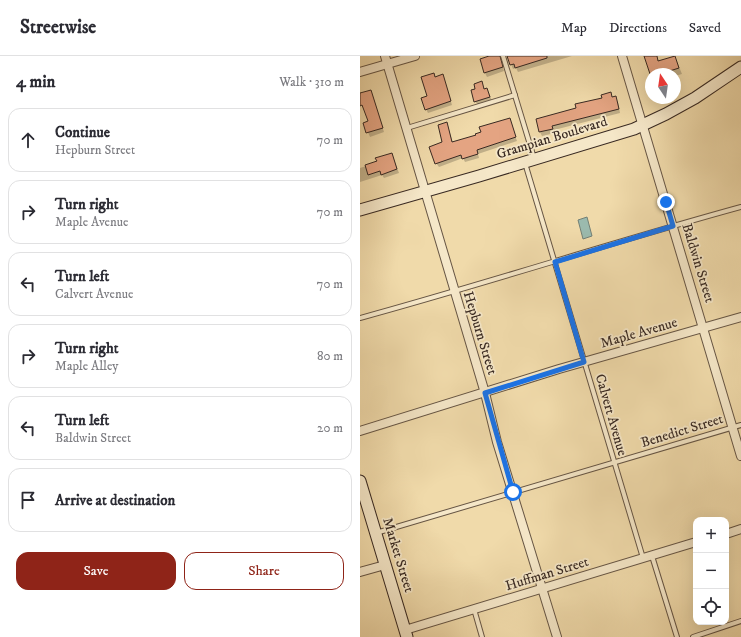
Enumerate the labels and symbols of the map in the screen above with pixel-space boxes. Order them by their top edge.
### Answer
north arrow [645,68,681,104]
street label: Grampian Boulevard [494,113,610,163]
route end [657,193,675,211]
street label: Baldwin Street [677,221,719,305]
street label: Hepburn Street [459,289,501,377]
street label: Maple Avenue [599,313,680,353]
street label: Calvert Avenue [591,372,631,458]
street label: Benedict Street [639,410,726,452]
route start [504,483,522,501]
street label: Market Street [378,515,418,595]
street label: Huffman Street [503,553,591,595]

